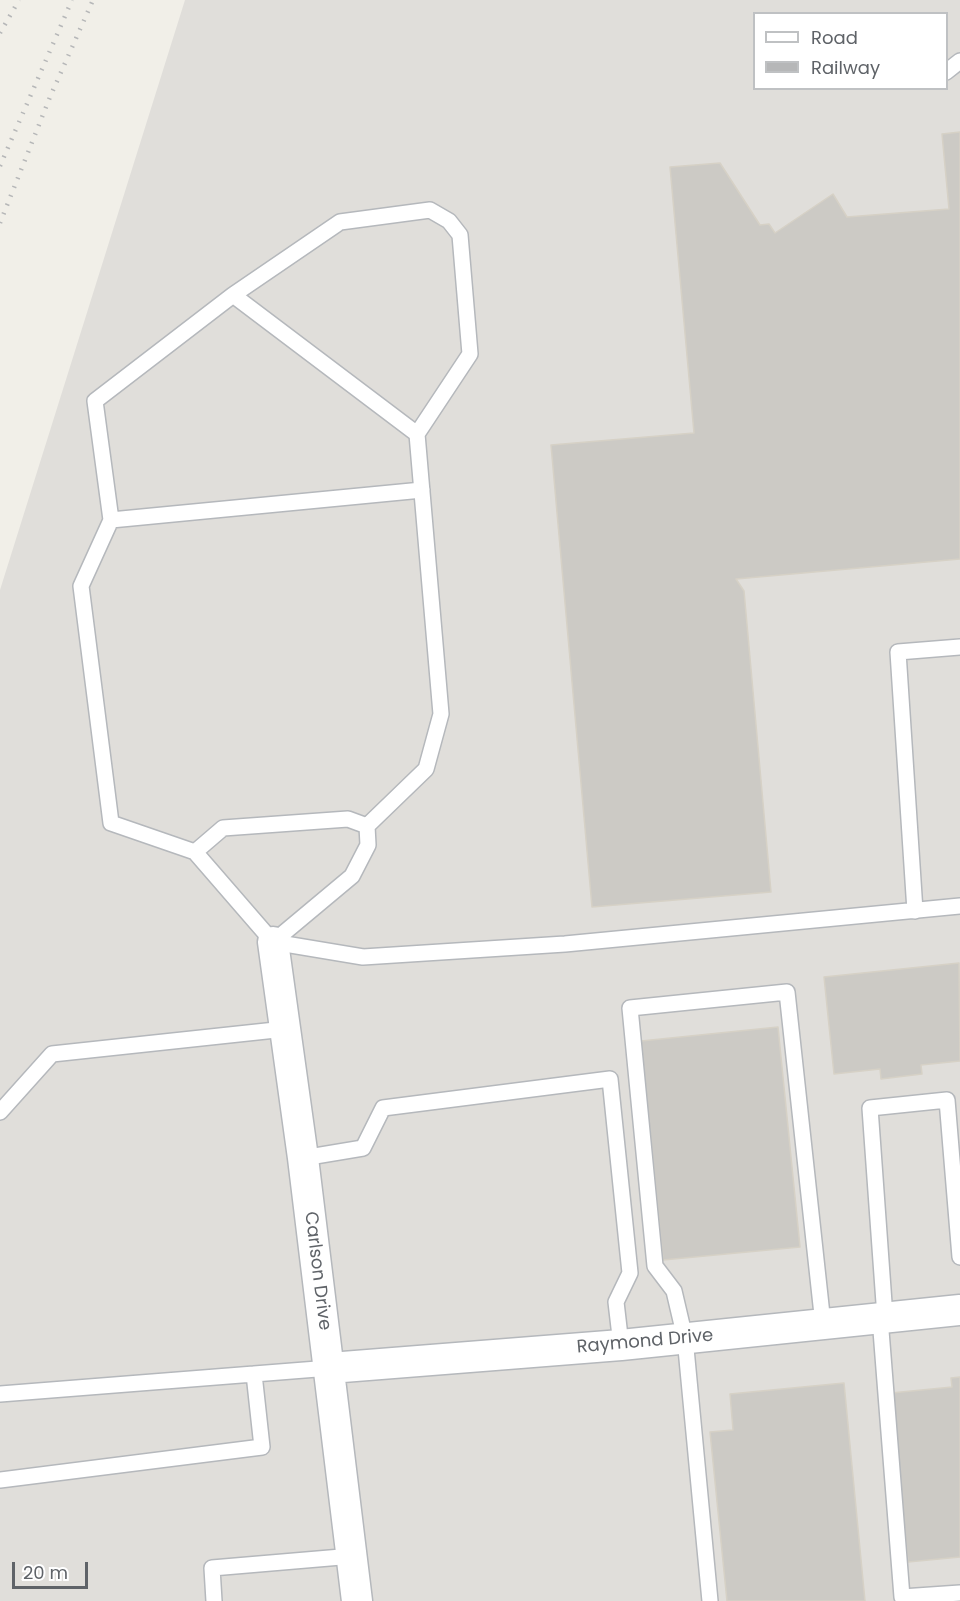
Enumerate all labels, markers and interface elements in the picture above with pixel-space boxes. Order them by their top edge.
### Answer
legend [753,12,948,90]
text: Road [811,25,858,50]
text: Railway [811,55,880,80]
street label: Carlson Drive [299,1210,335,1332]
street label: Raymond Drive [576,1325,714,1359]
scale bar [15,1550,92,1588]
text: 20 m [23,1560,68,1585]

